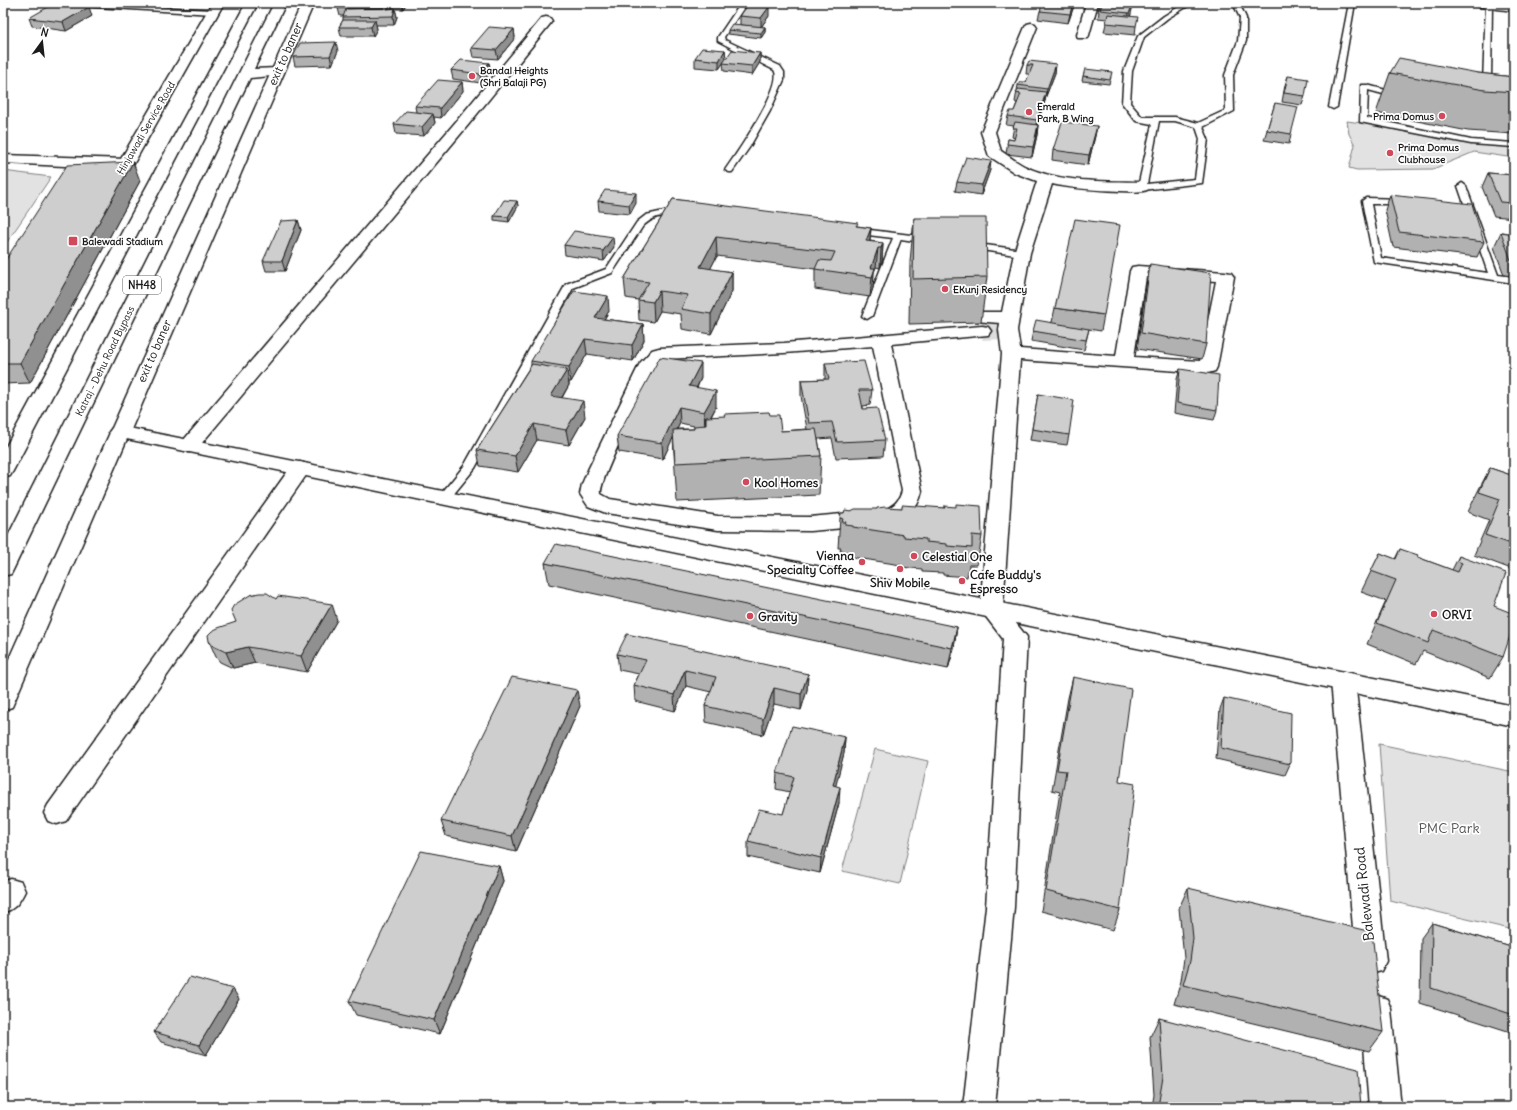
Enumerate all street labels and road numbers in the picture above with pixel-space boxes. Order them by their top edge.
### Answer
street label: exit to baner [264,20,306,88]
street label: Hinjawadi Service Road [114,79,178,177]
road number: NH48 [123,276,161,294]
street label: Katraj - Dehu Road Bypass [73,303,138,418]
street label: exit to baner [133,317,175,385]
street label: Balewadi Road [1350,846,1378,942]

